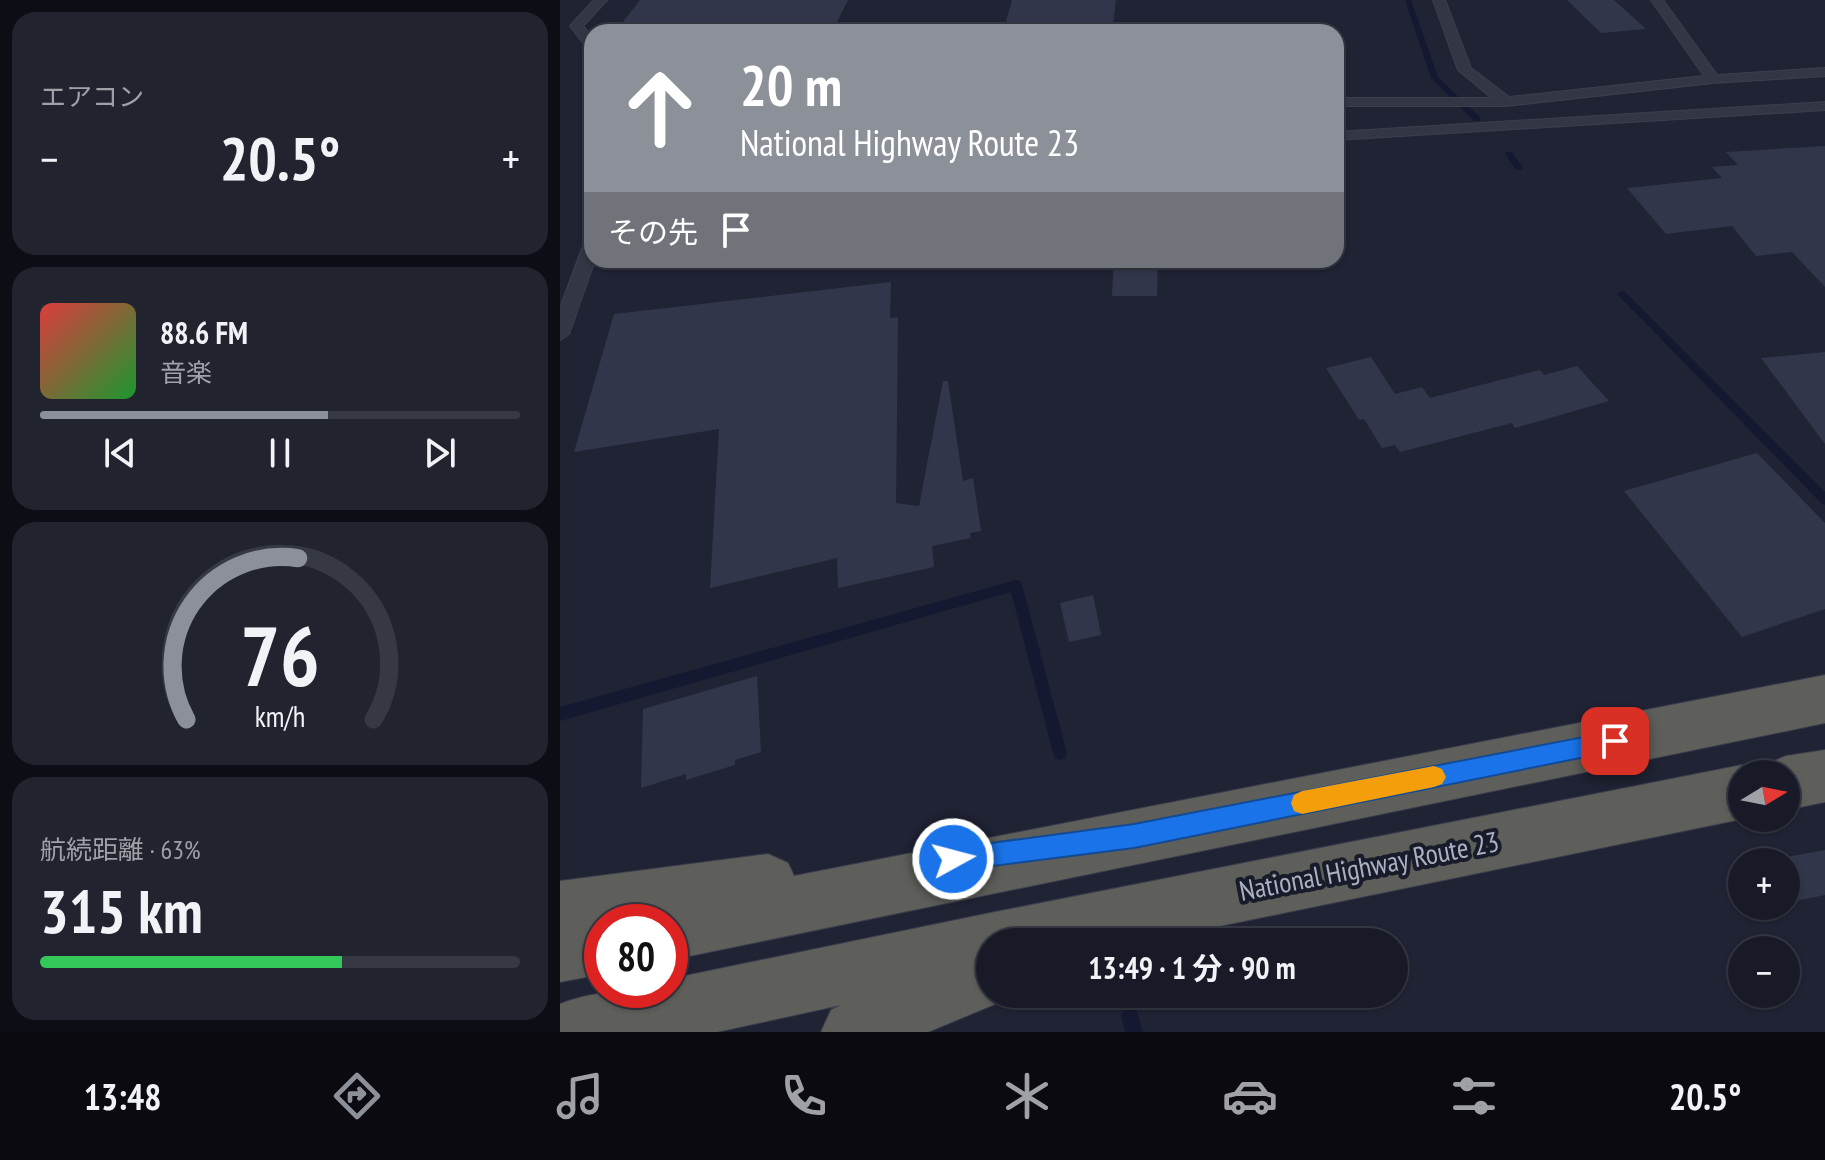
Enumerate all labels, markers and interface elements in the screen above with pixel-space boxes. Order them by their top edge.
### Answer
text: 20 m [740,49,842,121]
icon: ahead [608,56,712,160]
text: エアコン [40,80,144,113]
text: 20.5° [220,119,340,197]
text: National Highway Route 23 [740,119,1079,166]
text: − [40,130,58,187]
text: + [502,130,520,187]
icon: arrive [714,208,758,252]
text: その先 [608,212,698,251]
text: 88.6 FM [160,313,248,352]
text: 音楽 [160,356,212,389]
icon: previous [98,431,142,475]
icon: pause [258,431,302,475]
icon: next [418,431,462,475]
text: 76 [240,600,320,708]
text: km/h [255,698,305,735]
pin [1581,707,1649,775]
icon: arrive [1593,719,1637,763]
north arrow [1728,760,1800,832]
map controls [1728,760,1800,1008]
position arrow [911,817,995,901]
street label: National Highway Route 23 [1236,822,1502,909]
text: 航続距離 · 63% [40,833,201,866]
button: + [1728,848,1800,920]
text: 315 km [40,872,203,950]
speed limit sign: 80 [584,904,688,1008]
button: − [1728,936,1800,1008]
text: 13:49 · 1 分 · 90 m [1088,948,1296,987]
icon: directions [329,1068,385,1124]
icon: music [552,1068,608,1124]
icon: phone [776,1068,832,1124]
icon: climate [999,1068,1055,1124]
icon: car [1222,1068,1278,1124]
icon: filters [1446,1068,1502,1124]
text: 13:48 [84,1073,162,1120]
text: 20.5° [1669,1073,1741,1120]

